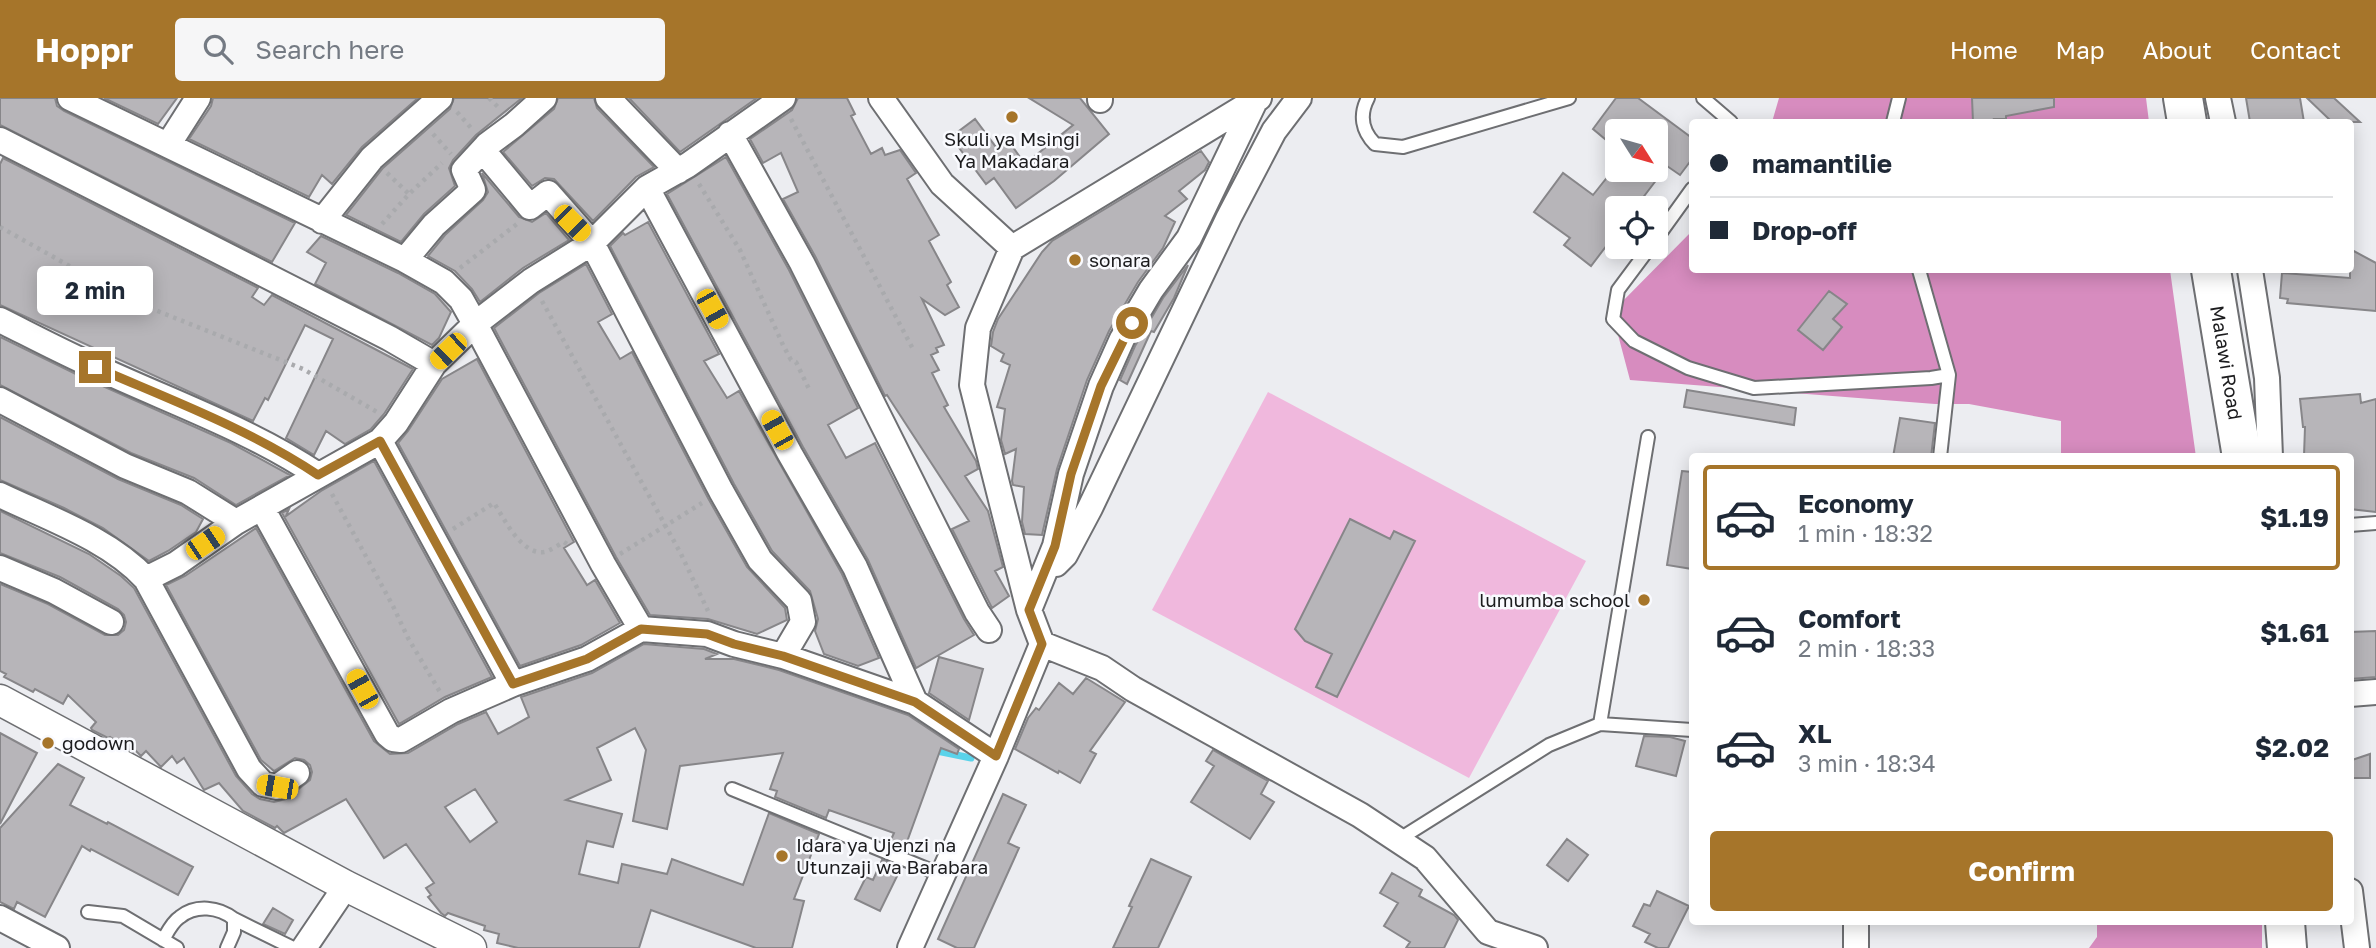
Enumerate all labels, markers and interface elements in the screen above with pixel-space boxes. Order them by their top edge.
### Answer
search box [175,18,665,81]
text: Hoppr [35,30,133,69]
icon: search [199,30,237,68]
text: Search here [255,34,404,65]
text: Home [1950,35,2018,64]
text: Map [2056,35,2105,64]
text: About [2143,35,2212,64]
text: Contact [2250,35,2341,64]
marker: Skuli ya Msingi Ya Makadara [1004,109,1020,125]
north arrow [1605,119,1668,182]
map controls [1605,119,1668,259]
place label: Skuli ya Msingi Ya Makadara [944,127,1080,172]
text: mamantilie [1752,148,1892,179]
button: locate [1605,196,1668,259]
car [550,201,595,245]
text: Drop-off [1752,215,1857,246]
place label: sonara [1089,248,1151,271]
marker: sonara [1067,252,1083,268]
callout: 2 min [37,266,153,314]
text: 2 min [65,276,125,304]
car [693,286,732,332]
street label: Malawi Road [2206,304,2248,422]
route start [1116,307,1148,339]
car [426,329,471,373]
route end [79,351,111,383]
car [758,407,797,453]
icon: car [1714,486,1777,549]
text: Economy [1798,488,1914,519]
text: $1.19 [2260,502,2329,533]
text: 1 min · 18:32 [1798,519,1933,547]
car [182,523,229,563]
place label: lumumba school [1479,588,1630,611]
marker: lumumba school [1636,592,1652,608]
icon: car [1714,601,1777,664]
text: Comfort [1798,603,1901,634]
text: $1.61 [2260,617,2329,648]
text: 2 min · 18:33 [1798,634,1935,662]
car [343,666,382,712]
icon: car [1714,716,1777,779]
text: XL [1798,718,1832,749]
place label: godown [62,731,135,754]
text: $2.02 [2255,732,2329,763]
marker: godown [40,735,56,751]
text: 3 min · 18:34 [1798,749,1936,777]
car [255,773,300,801]
button: Confirm [1710,831,2333,911]
place label: Idara ya Ujenzi na Utunzaji wa Barabara [796,833,988,878]
marker: Idara ya Ujenzi na Utunzaji wa Barabara [774,848,790,864]

